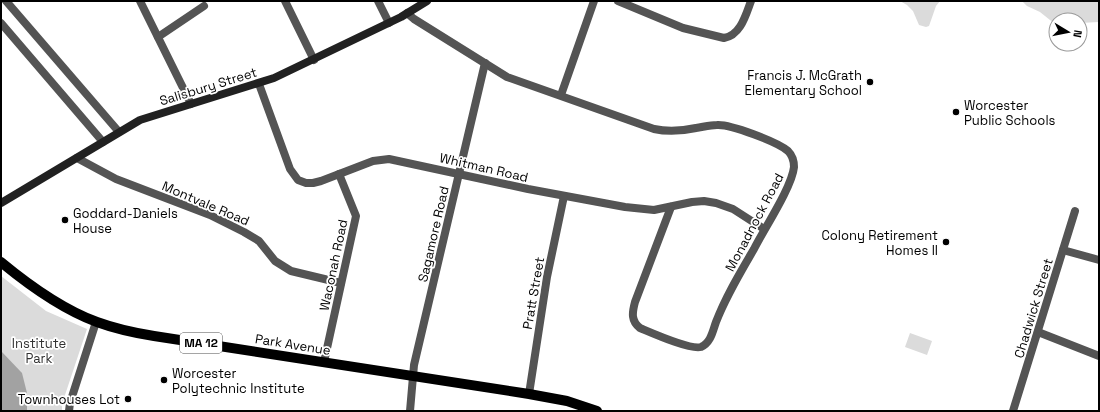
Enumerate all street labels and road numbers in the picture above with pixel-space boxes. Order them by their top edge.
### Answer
street label: Salisbury Street [157,64,259,109]
street label: Whitman Road [438,149,530,186]
street label: Monadnock Road [721,170,788,274]
street label: Montvale Road [159,177,252,230]
street label: Sagamore Road [414,184,453,284]
street label: Waconah Road [316,218,351,312]
street label: Pratt Street [519,256,548,331]
street label: Chadwick Street [1010,256,1057,360]
street label: Park Avenue [254,330,332,359]
road number: MA 12 [180,333,222,353]

